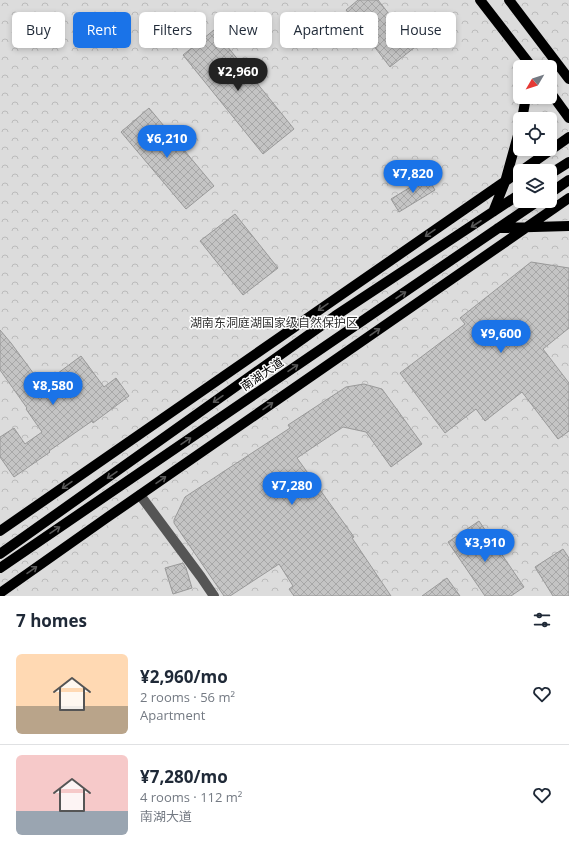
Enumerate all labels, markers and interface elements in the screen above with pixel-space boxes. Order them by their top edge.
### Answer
chip: Buy [12,12,65,48]
chip: Rent [73,12,131,48]
chip: Filters [139,12,206,48]
chip: New [214,12,272,48]
chip: Apartment [280,12,378,48]
chip: House [386,12,456,48]
pin: ¥2,960 [205,58,271,92]
north arrow [513,60,557,104]
map controls [513,60,557,208]
text: ¥2,960 [218,62,258,80]
button: locate [513,112,557,156]
pin: ¥6,210 [134,125,200,159]
text: ¥6,210 [147,129,187,147]
pin: ¥7,820 [380,160,446,194]
text: ¥7,820 [393,164,433,182]
button: layers [513,164,557,208]
one-way arrow [470,220,482,228]
one-way arrow [425,229,436,237]
one-way arrow [395,291,406,299]
one-way arrow [318,303,329,311]
park label: 湖南东洞庭湖国家级自然保护区 [190,314,358,331]
pin: ¥9,600 [468,320,534,354]
text: ¥9,600 [481,324,521,342]
one-way arrow [370,328,381,336]
street label: 南湖大道 [237,354,287,394]
one-way arrow [287,364,298,372]
pin: ¥8,580 [20,372,86,406]
text: ¥8,580 [33,376,73,394]
one-way arrow [213,395,224,403]
one-way arrow [263,402,274,410]
one-way arrow [180,437,191,445]
one-way arrow [107,471,118,479]
pin: ¥7,280 [259,472,325,506]
one-way arrow [156,476,167,484]
text: ¥7,280 [272,476,312,494]
one-way arrow [62,481,73,489]
one-way arrow [49,526,60,534]
pin: ¥3,910 [452,529,518,563]
text: ¥3,910 [465,533,505,551]
one-way arrow [26,566,37,574]
text: 7 homes [16,609,87,632]
icon: filters [531,609,553,631]
text: ¥2,960/mo [140,665,228,688]
icon: home [48,670,96,718]
icon: heart [531,683,553,705]
text: 2 rooms · 56 m² [140,688,235,706]
text: Apartment [140,706,205,724]
text: ¥7,280/mo [140,765,228,788]
icon: home [48,771,96,819]
icon: heart [531,784,553,806]
text: 4 rooms · 112 m² [140,788,242,806]
text: 南湖大道 [140,807,192,825]

